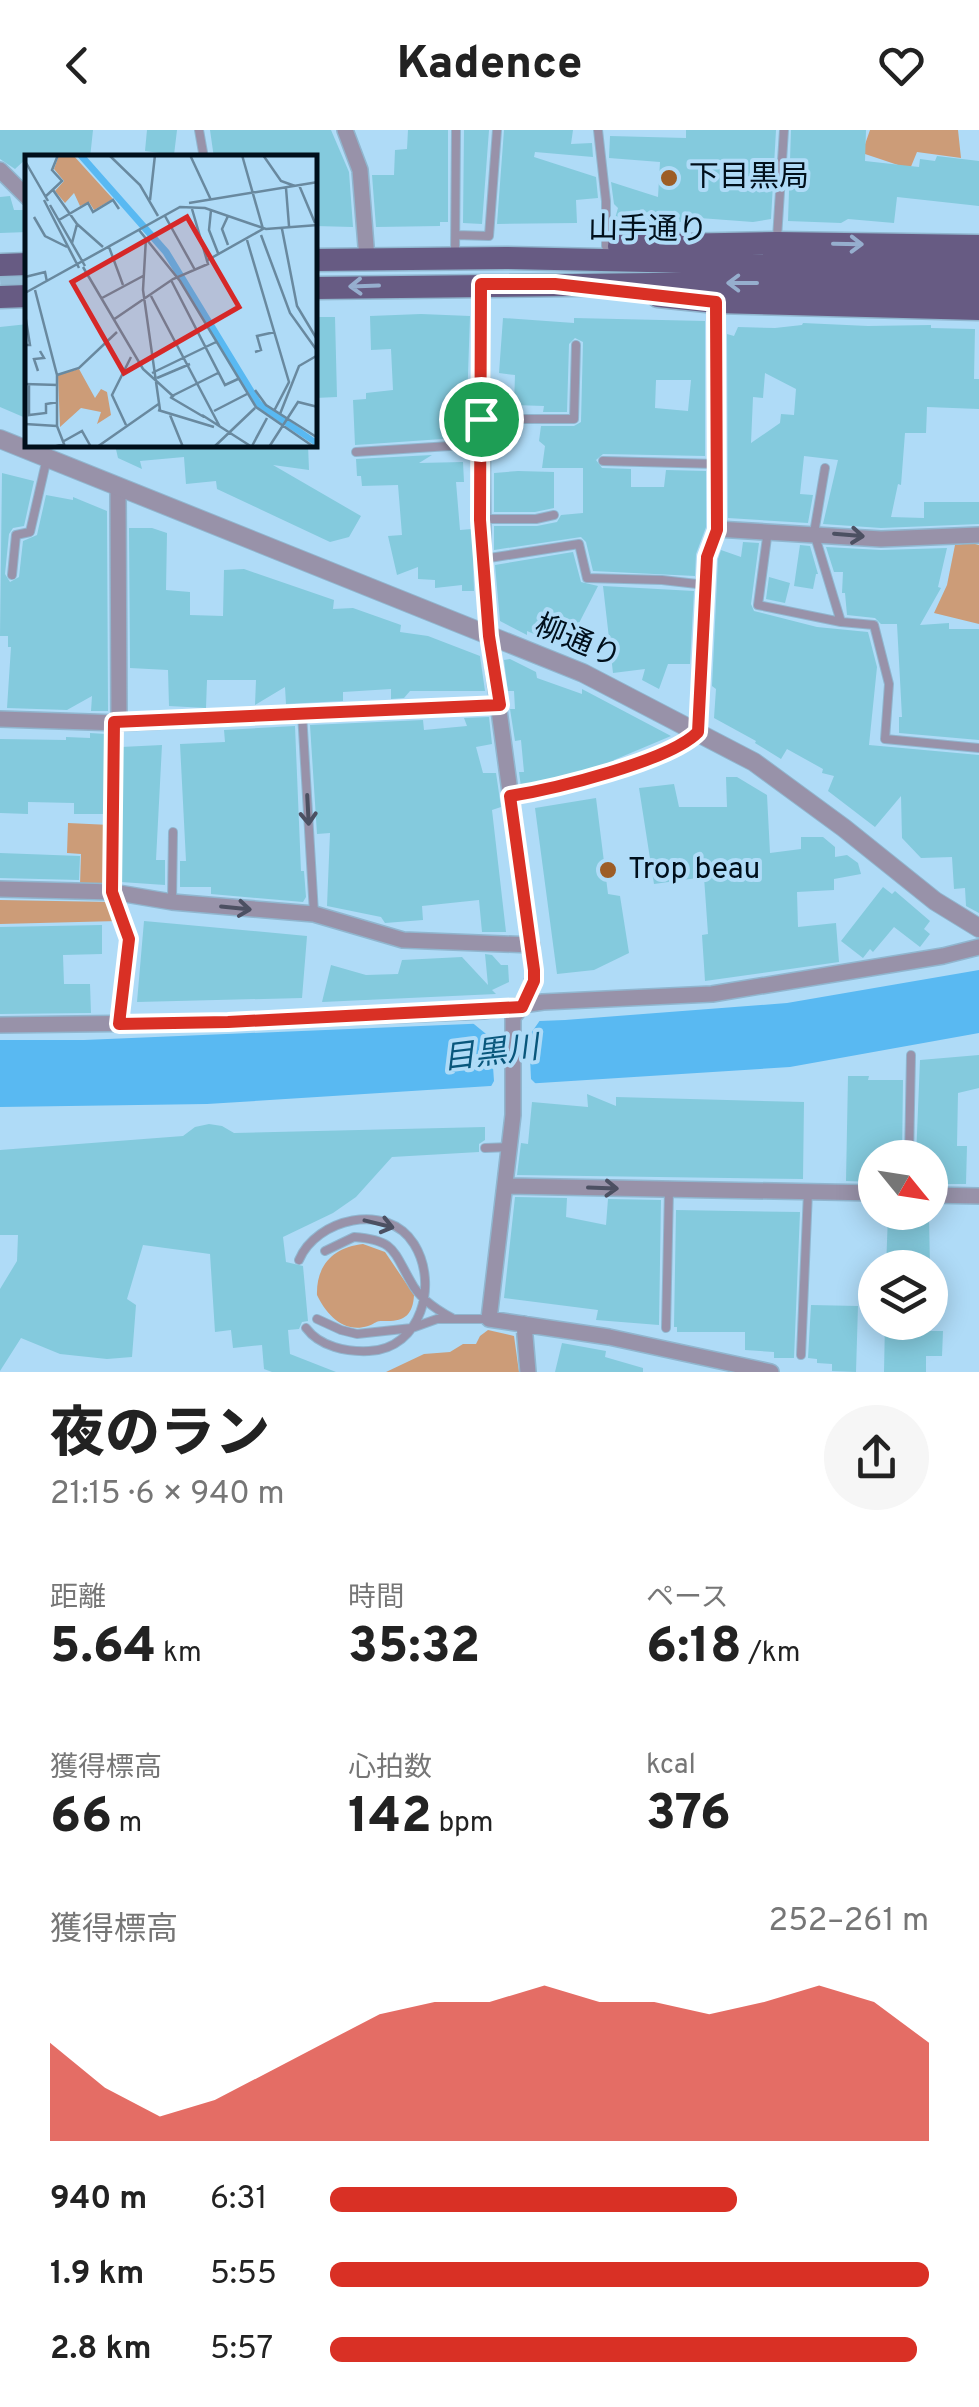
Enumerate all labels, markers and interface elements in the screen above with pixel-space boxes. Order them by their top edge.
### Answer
text: Kadence [397,37,582,94]
icon: back [50,38,105,93]
icon: heart [874,38,929,93]
inset map [25,155,318,448]
place label: 下目黒局 [689,160,809,197]
marker: 下目黒局 [658,167,680,189]
street label: 山手通り [588,211,708,251]
one-way arrow [830,234,863,254]
one-way arrow [726,274,758,292]
one-way arrow [349,277,381,296]
pin [439,377,524,462]
icon: arrive [454,392,509,447]
one-way arrow [833,526,865,545]
street label: 柳通り [528,608,626,678]
one-way arrow [299,794,318,826]
place label: Trop beau [628,852,760,889]
marker: Trop beau [597,859,619,881]
one-way arrow [220,899,252,918]
water label: 目黒川 [441,1029,544,1081]
north arrow [858,1140,948,1230]
map controls [858,1140,948,1340]
one-way arrow [586,1179,618,1198]
one-way arrow [362,1216,394,1234]
button: layers [858,1250,948,1340]
text: 夜のラン [50,1402,270,1472]
button: share [824,1405,929,1510]
text: 21:15 · 6 × 940 m [50,1475,285,1515]
text: 距離 [50,1581,106,1617]
text: 時間 [348,1581,404,1617]
text: ペース [646,1581,729,1617]
text: 5.64 [50,1617,156,1680]
text: 35:32 [348,1617,480,1680]
text: 6:18 [646,1617,742,1680]
text: km [156,1636,202,1672]
text: /km [742,1636,800,1672]
text: kcal [646,1748,696,1784]
text: 獲得標高 [50,1751,162,1787]
text: 心拍数 [348,1751,432,1787]
text: 376 [646,1784,731,1847]
text: 66 [50,1787,112,1850]
text: 142 [348,1787,432,1850]
text: m [112,1806,142,1842]
text: bpm [432,1806,493,1842]
text: 252–261 m [769,1902,929,1942]
text: 獲得標高 [50,1911,178,1951]
text: 940 m [50,2180,147,2220]
text: 6:31 [210,2180,267,2220]
text: 1.9 km [50,2255,144,2295]
text: 5:55 [210,2255,277,2295]
text: 2.8 km [50,2330,151,2370]
text: 5:57 [210,2330,273,2370]

